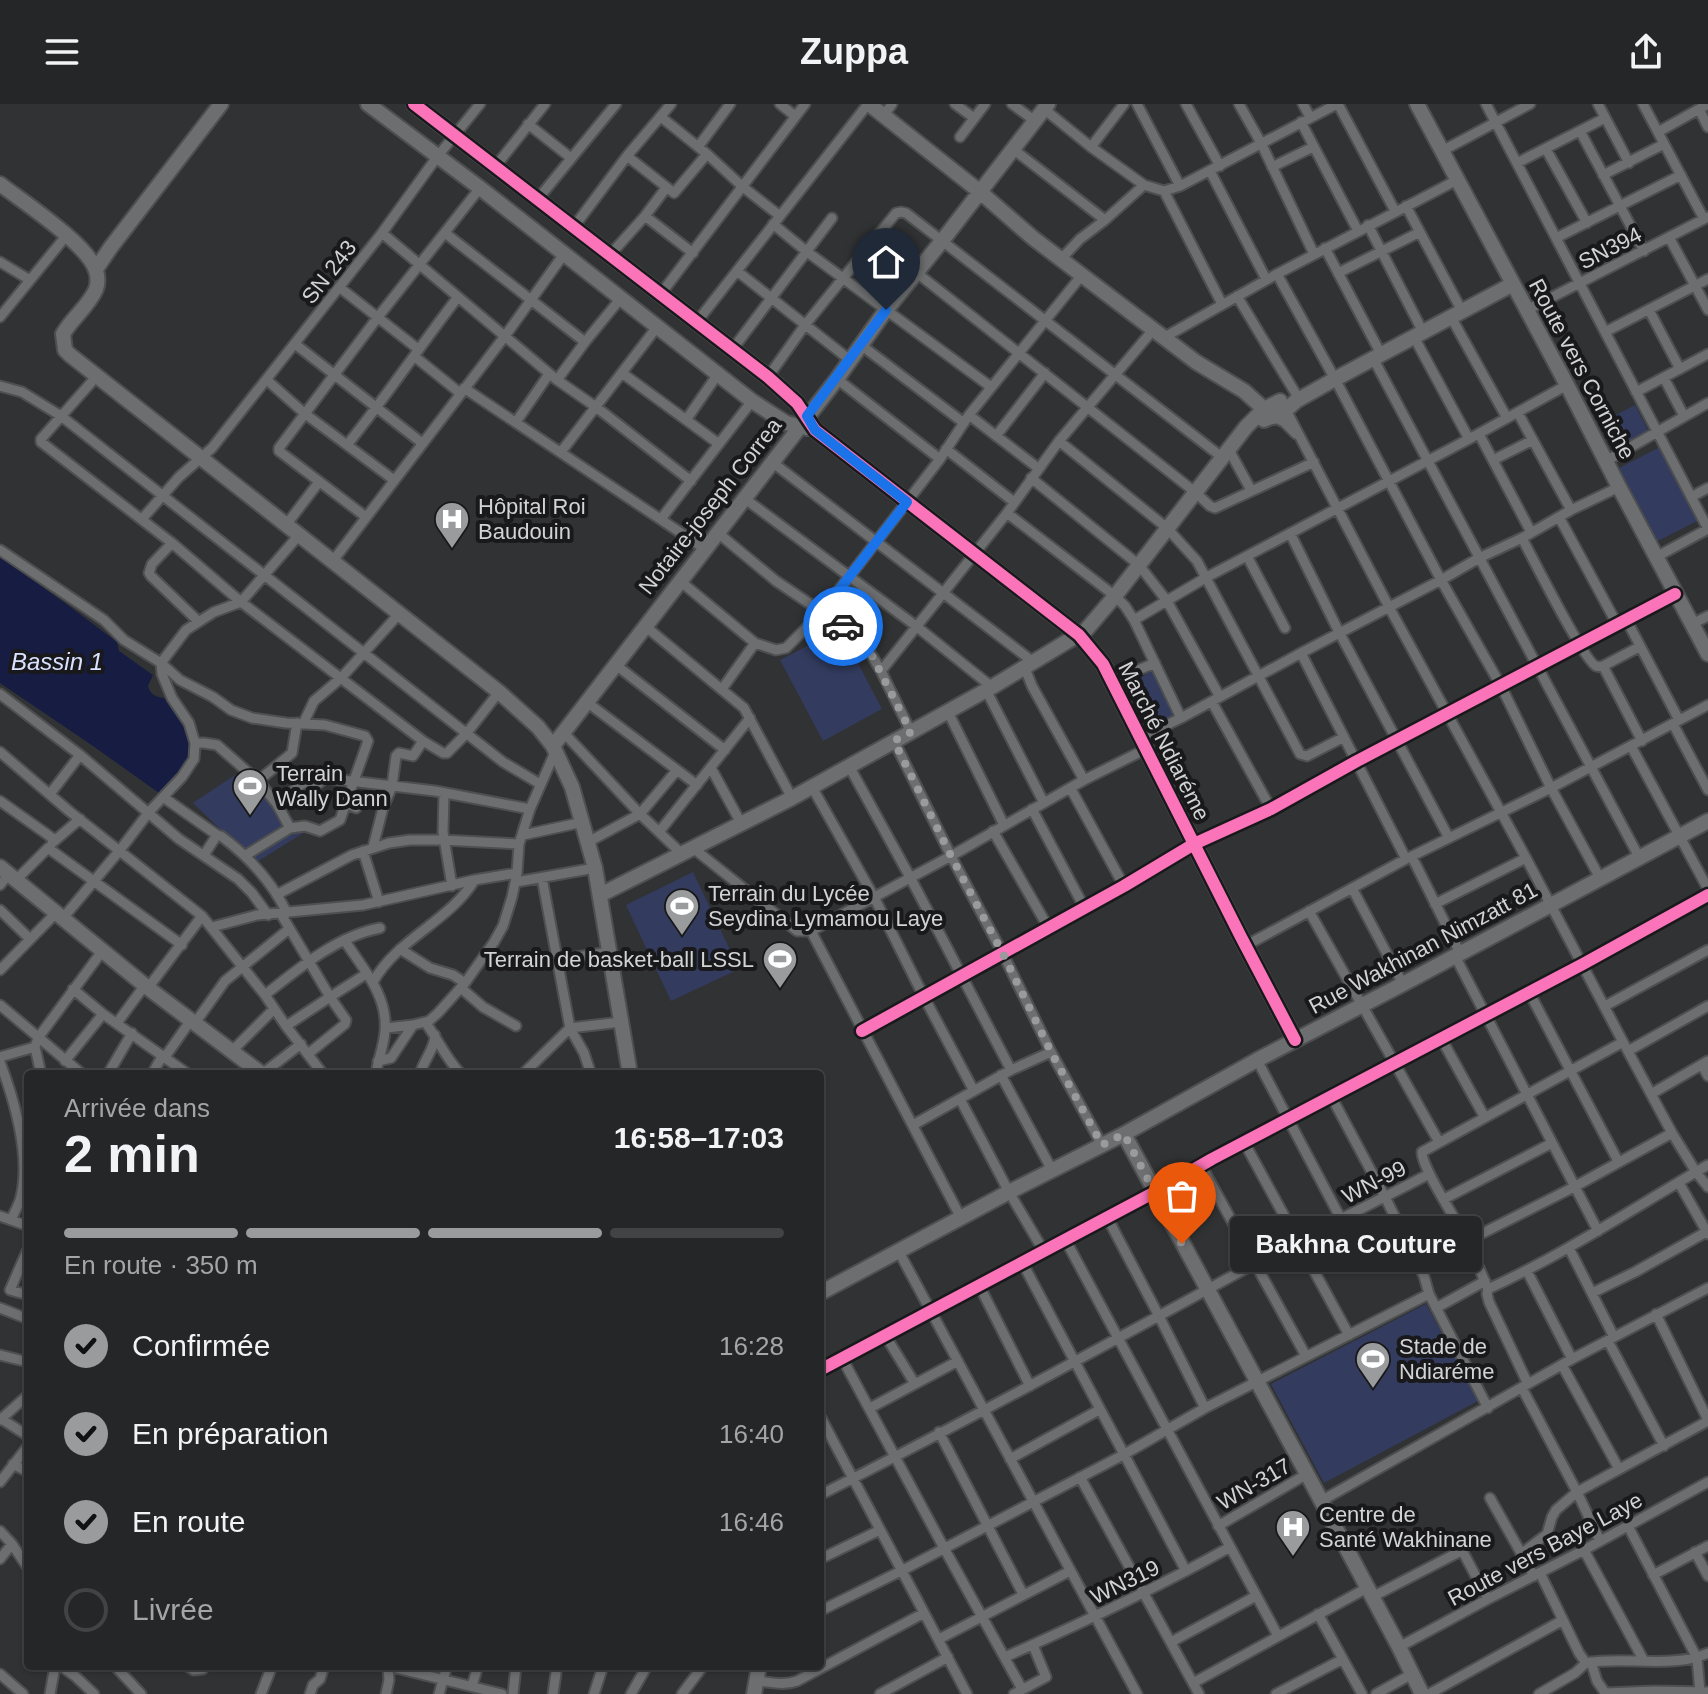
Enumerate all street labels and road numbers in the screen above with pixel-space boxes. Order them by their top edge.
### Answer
street label: SN394 [1574,222,1646,274]
street label: SN 243 [297,235,361,309]
street label: Route vers Corniche [1524,275,1640,463]
street label: Notaire-joseph Correa [634,412,787,599]
street label: Marché Ndiaréme [1113,657,1215,825]
street label: Rue Wakhinan Nimzatt 81 [1305,877,1541,1019]
street label: WN-99 [1338,1155,1410,1209]
street label: WN-317 [1213,1453,1295,1515]
street label: Route vers Baye Laye [1444,1487,1646,1611]
street label: WN319 [1087,1555,1163,1609]

